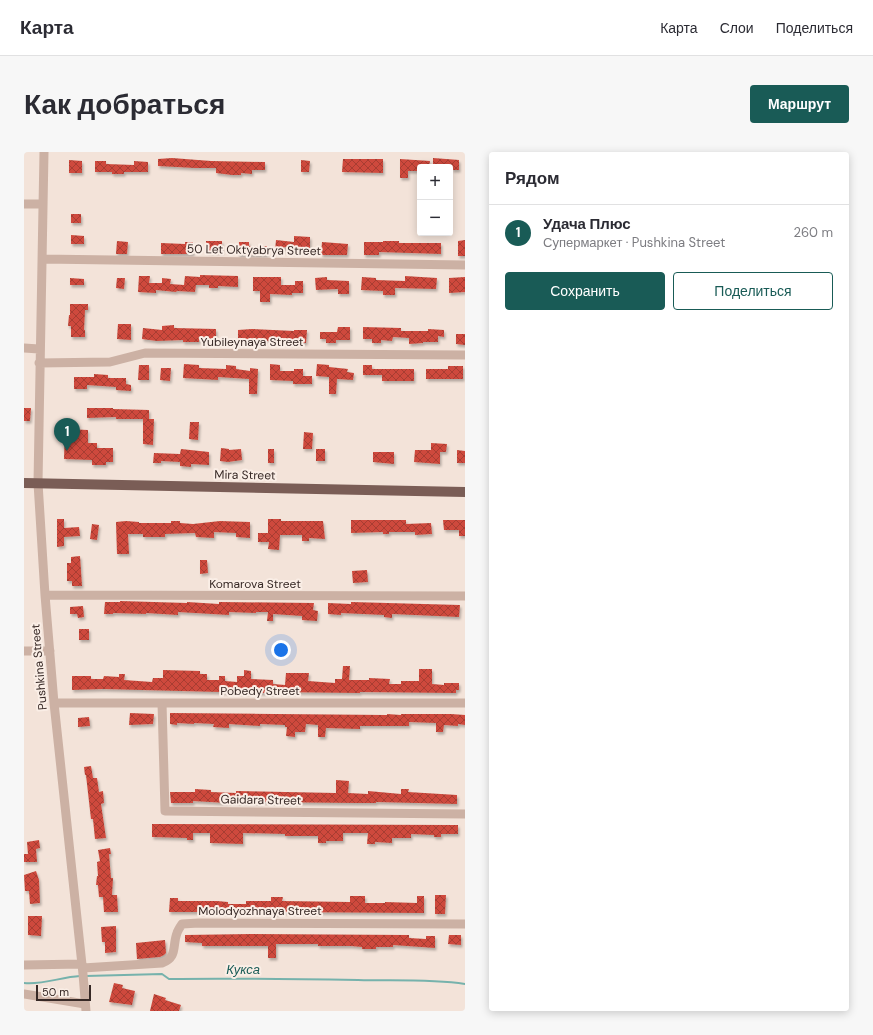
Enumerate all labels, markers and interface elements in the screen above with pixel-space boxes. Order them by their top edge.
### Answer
text: Карта [20,15,74,40]
text: Карта [660,19,698,37]
text: Слои [720,19,754,37]
text: Поделиться [776,19,853,37]
button: Маршрут [750,85,849,123]
text: Как добраться [24,86,225,123]
map controls [417,164,453,236]
button: + [417,164,453,200]
text: Рядом [505,167,560,189]
button: − [417,200,453,236]
text: Удача Плюс [543,214,631,234]
text: 1 [516,224,520,241]
text: 260 m [793,224,833,241]
text: Супермаркет · Pushkina Street [543,234,725,251]
street label: 50 Let Oktyabrya Street [187,241,321,259]
button: Сохранить [505,272,665,310]
button: Поделиться [673,272,833,310]
street label: Yubileynaya Street [200,334,304,350]
pin: 1 [54,418,80,451]
street label: Mira Street [214,466,276,484]
street label: Komarova Street [209,576,301,592]
street label: Pushkina Street [27,623,51,711]
your location [271,640,291,660]
street label: Pobedy Street [220,683,300,699]
street label: Gaidara Street [220,791,302,809]
street label: Molodyozhnaya Street [198,903,322,919]
water label: Кукса [226,961,260,978]
scale bar [36,983,91,1002]
text: 50 m [42,985,69,999]

